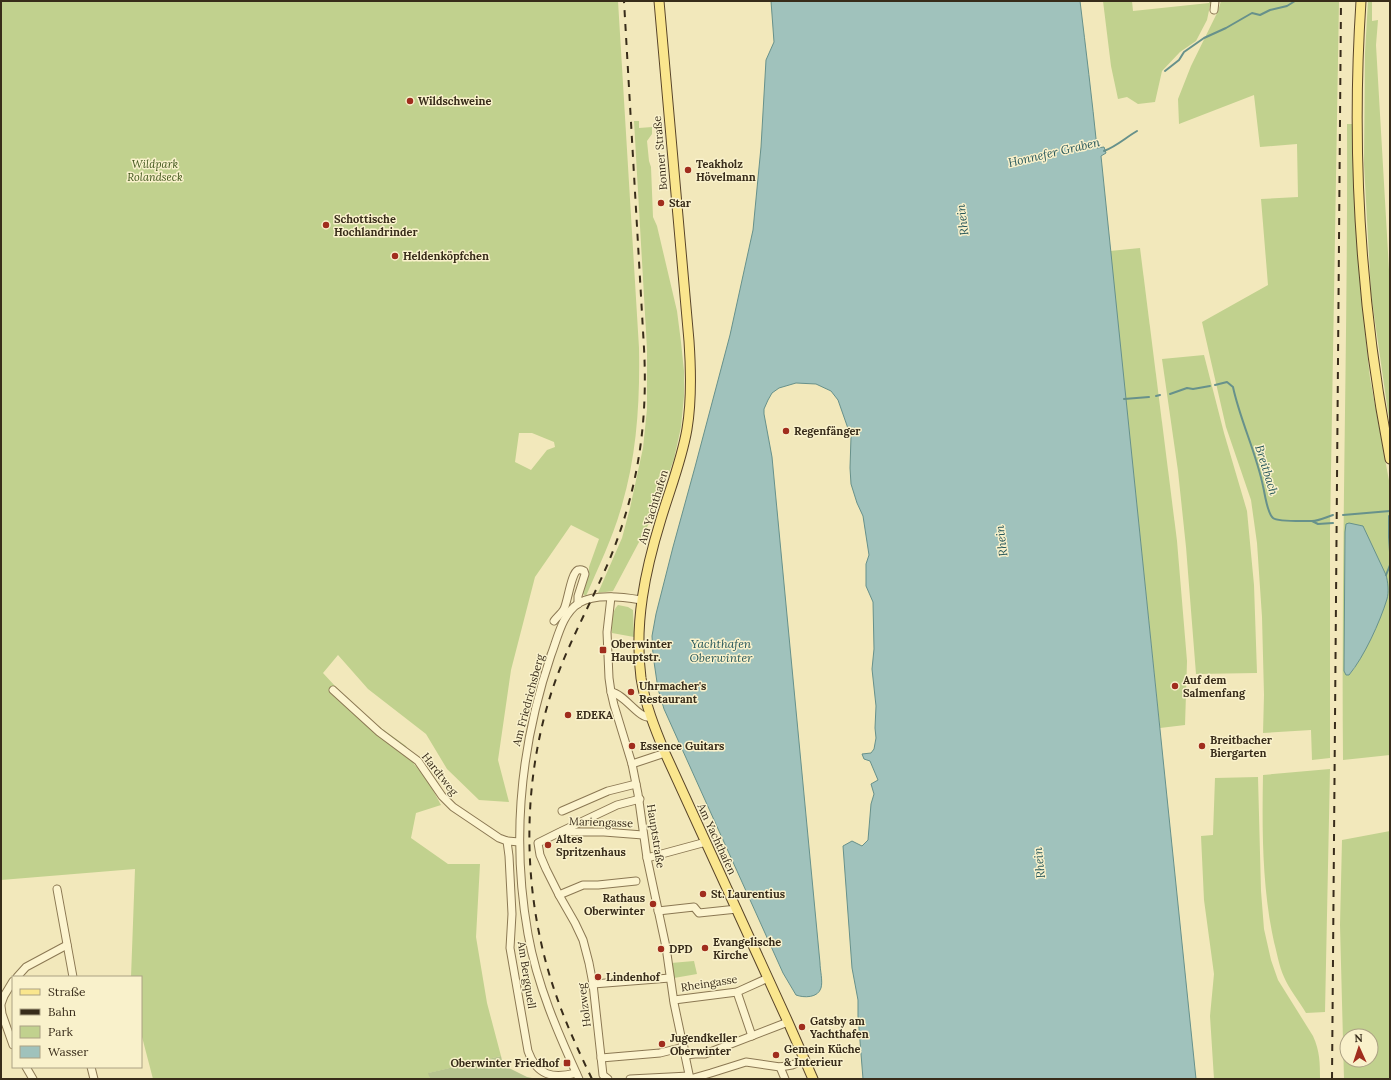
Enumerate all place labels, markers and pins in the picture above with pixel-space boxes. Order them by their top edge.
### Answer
place label: Wildschweine [418,94,492,108]
marker: Wildschweine [405,96,415,106]
place label: Teakholz Hövelmann [696,157,756,184]
marker: Teakholz Hövelmann [683,165,693,175]
place label: Star [669,196,692,210]
marker: Star [656,198,666,208]
place label: Schottische Hochlandrinder [334,212,418,239]
marker: Schottische Hochlandrinder [321,220,331,230]
place label: Heldenköpfchen [403,249,489,263]
marker: Heldenköpfchen [390,251,400,261]
place label: Regenfänger [794,424,861,438]
marker: Regenfänger [781,426,791,436]
place label: Oberwinter Hauptstr. [611,637,673,664]
marker: Oberwinter Hauptstr. [598,645,608,655]
place label: Auf dem Salmenfang [1183,673,1246,700]
place label: Uhrmacher's Restaurant [639,679,706,706]
marker: Auf dem Salmenfang [1170,681,1180,691]
marker: Uhrmacher's Restaurant [626,687,636,697]
place label: EDEKA [576,708,614,722]
marker: EDEKA [563,710,573,720]
place label: Breitbacher Biergarten [1210,733,1273,760]
place label: Essence Guitars [640,739,724,753]
marker: Essence Guitars [627,741,637,751]
marker: Breitbacher Biergarten [1197,741,1207,751]
place label: Altes Spritzenhaus [556,832,626,859]
marker: Altes Spritzenhaus [543,840,553,850]
place label: St. Laurentius [711,887,785,901]
marker: St. Laurentius [698,889,708,899]
place label: Rathaus Oberwinter [584,891,646,918]
marker: Rathaus Oberwinter [648,899,658,909]
place label: Evangelische Kirche [713,935,781,962]
place label: DPD [669,942,693,956]
marker: Evangelische Kirche [700,943,710,953]
marker: DPD [656,944,666,954]
place label: Lindenhof [606,970,661,984]
marker: Lindenhof [593,972,603,982]
place label: Gatsby am Yachthafen [810,1014,869,1041]
marker: Gatsby am Yachthafen [797,1022,807,1032]
place label: Jugendkeller Oberwinter [670,1031,738,1058]
marker: Jugendkeller Oberwinter [657,1039,667,1049]
place label: Gemein Küche & Interieur [784,1042,861,1069]
marker: Gemein Küche & Interieur [771,1050,781,1060]
place label: Oberwinter Friedhof [450,1056,560,1070]
marker: Oberwinter Friedhof [562,1058,572,1068]

